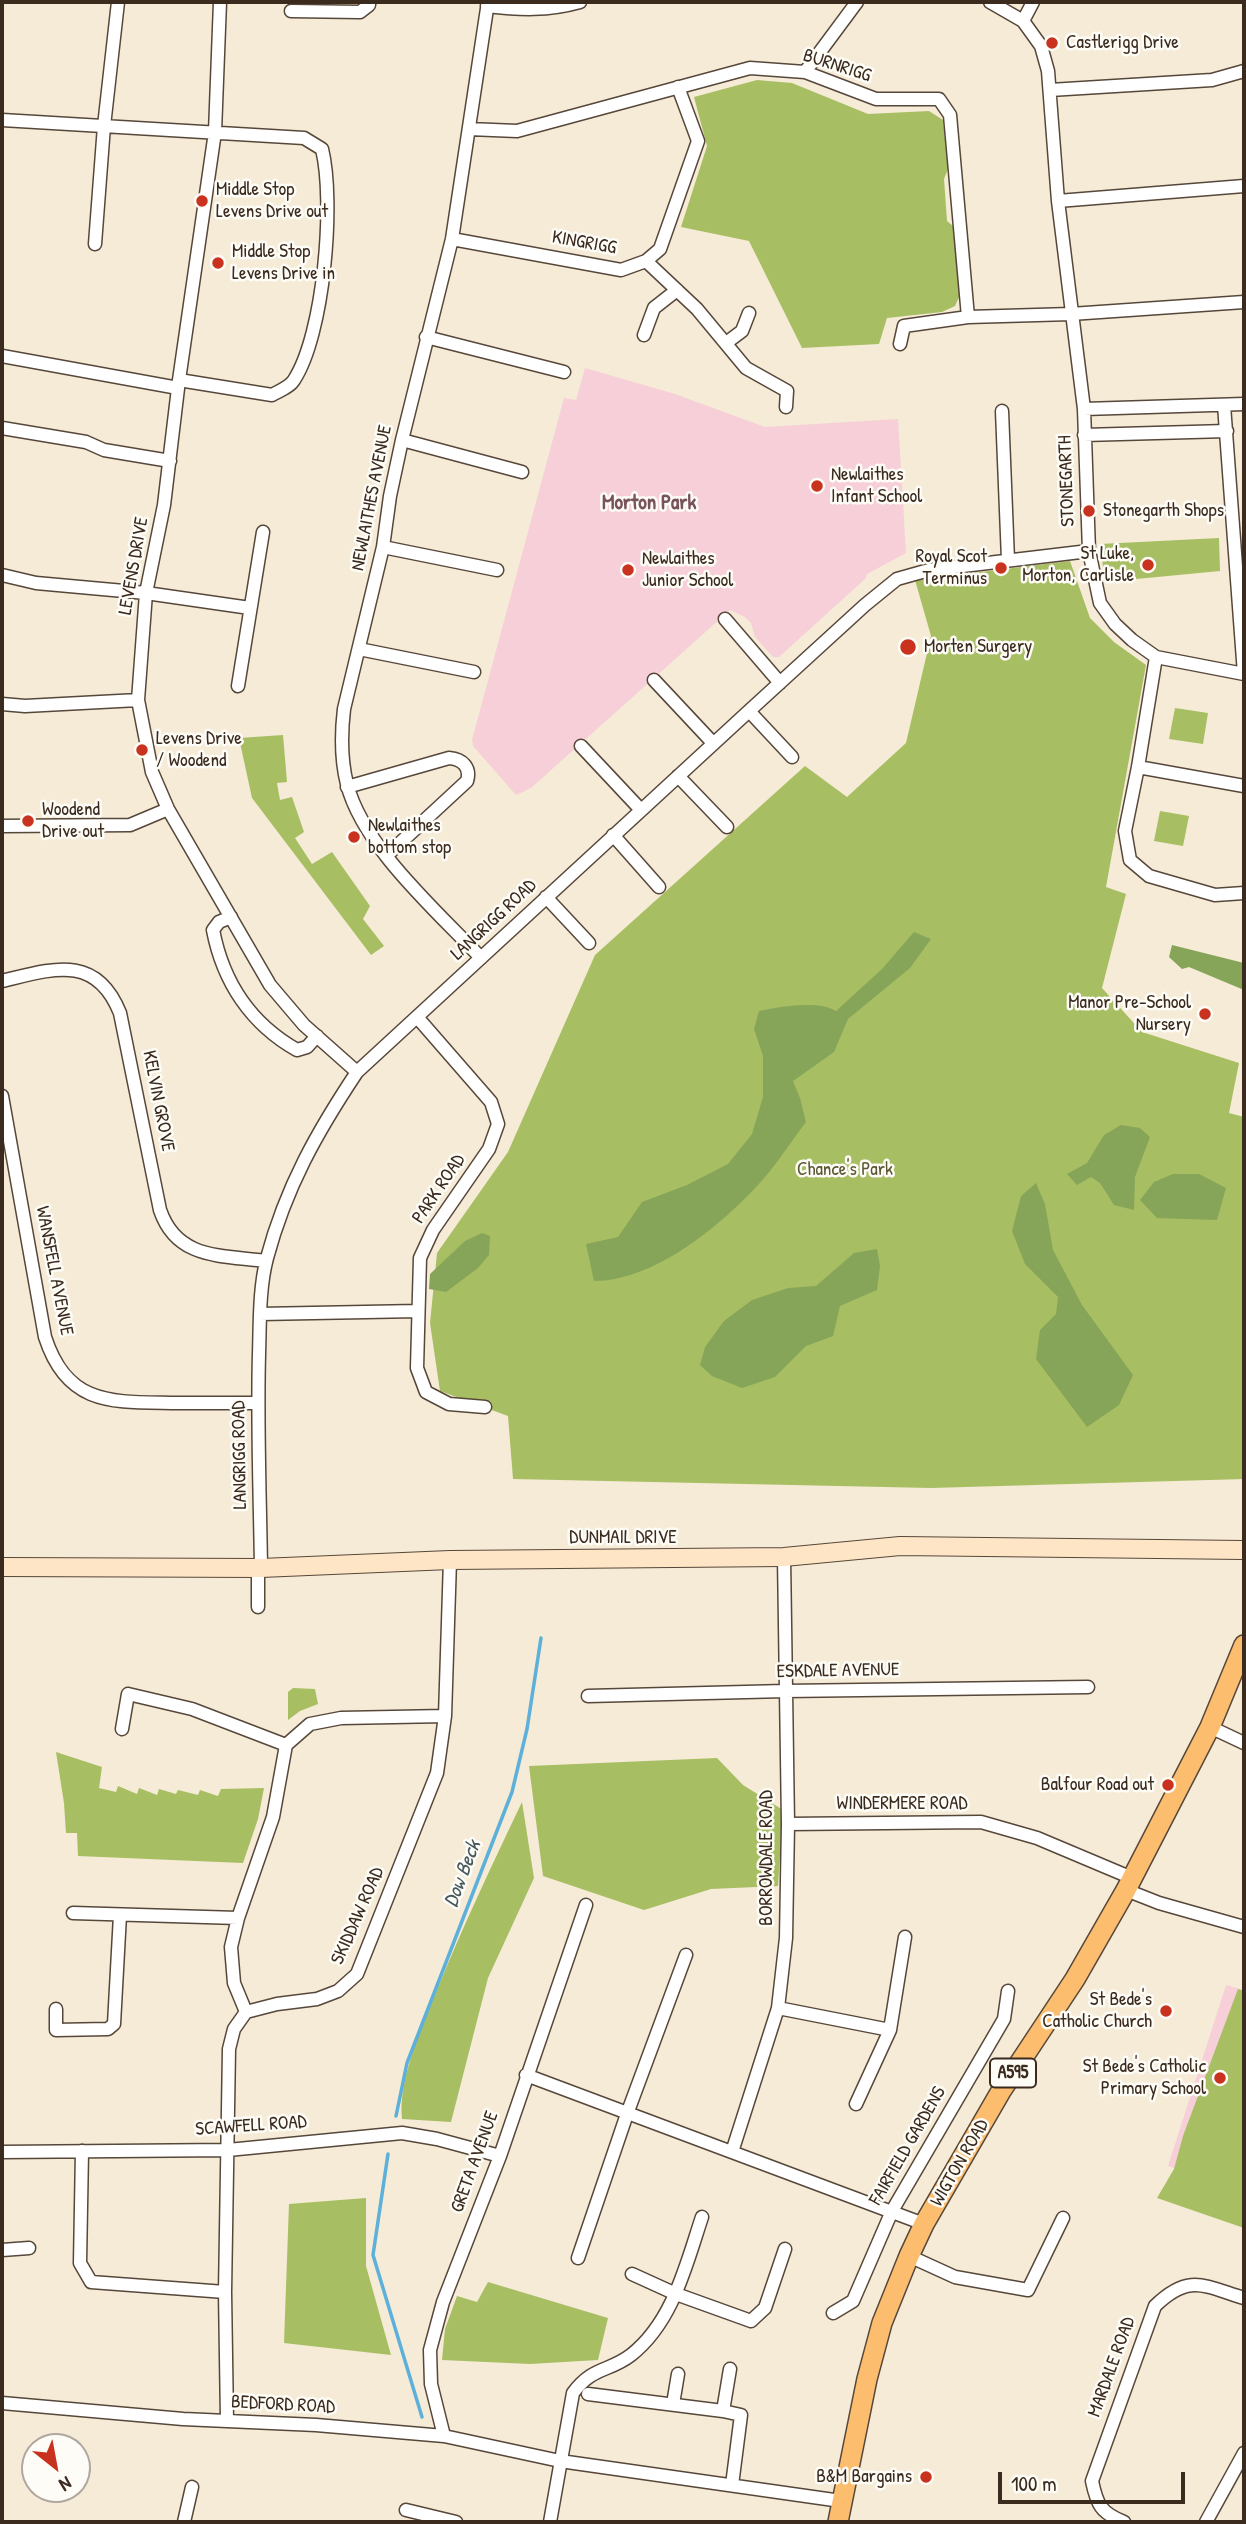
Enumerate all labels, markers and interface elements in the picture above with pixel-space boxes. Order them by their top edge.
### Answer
place label: Castlerigg Drive [1066,32,1179,54]
marker: Castlerigg Drive [1044,35,1060,51]
street label: BURNRIGG [800,44,874,88]
place label: Middle Stop Levens Drive out [216,179,328,223]
marker: Middle Stop Levens Drive out [194,193,210,209]
street label: KINGRIGG [550,226,618,260]
place label: Middle Stop Levens Drive in [232,241,335,285]
marker: Middle Stop Levens Drive in [210,255,226,271]
street label: NEWLAITHES AVENUE [347,423,397,573]
street label: STONEGARTH [1054,435,1080,527]
place label: Newlaithes Infant School [831,464,922,508]
marker: Newlaithes Infant School [809,478,825,494]
district label: Morton Park [602,490,696,516]
place label: Stonegarth Shops [1103,500,1224,522]
marker: Stonegarth Shops [1081,503,1097,519]
street label: LEVENS DRIVE [114,515,154,617]
place label: St Luke, Morton, Carlisle [1022,543,1134,587]
place label: Royal Scot Terminus [916,546,987,590]
place label: Newlaithes Junior School [642,548,733,592]
marker: St Luke, Morton, Carlisle [1140,557,1156,573]
marker: Royal Scot Terminus [993,560,1009,576]
marker: Newlaithes Junior School [620,562,636,578]
place label: Morten Surgery [924,636,1032,658]
marker: Morten Surgery [898,637,918,657]
place label: Levens Drive / Woodend [156,728,242,772]
marker: Levens Drive / Woodend [134,742,150,758]
place label: Woodend Drive out [42,799,104,843]
marker: Woodend Drive out [20,813,36,829]
place label: Newlaithes bottom stop [368,815,451,859]
marker: Newlaithes bottom stop [346,829,362,845]
street label: LANGRIGG ROAD [446,875,542,965]
place label: Manor Pre-School Nursery [1068,992,1191,1036]
marker: Manor Pre-School Nursery [1197,1006,1213,1022]
street label: KELVIN GROVE [137,1049,179,1153]
street label: PARK ROAD [408,1150,470,1228]
park label: Chance's Park [797,1159,893,1181]
street label: WANSFELL AVENUE [30,1204,78,1338]
street label: LANGRIGG ROAD [228,1400,252,1510]
street label: DUNMAIL DRIVE [569,1527,677,1549]
street label: ESKDALE AVENUE [777,1659,899,1683]
place label: Balfour Road out [1041,1774,1154,1796]
marker: Balfour Road out [1160,1777,1176,1793]
street label: BORROWDALE ROAD [756,1790,778,1926]
street label: WINDERMERE ROAD [837,1793,967,1815]
water label: Dow Beck [439,1837,487,1911]
street label: SKIDDAW ROAD [326,1864,390,1968]
place label: St Bede's Catholic Church [1042,1989,1152,2033]
marker: St Bede's Catholic Church [1158,2003,1174,2019]
place label: St Bede's Catholic Primary School [1083,2056,1206,2100]
road number: A595 [990,2059,1036,2088]
marker: St Bede's Catholic Primary School [1212,2070,1228,2086]
street label: FAIRFIELD GARDENS [865,2083,951,2209]
street label: GRETA AVENUE [446,2108,504,2216]
street label: SCAWFELL ROAD [195,2111,307,2141]
street label: WIGTON ROAD [926,2115,994,2211]
street label: MARDALE ROAD [1083,2314,1141,2420]
street label: BEDFORD ROAD [230,2391,336,2419]
north arrow [21,2433,91,2503]
scale bar [1001,2458,1188,2502]
place label: B&M Bargains [816,2466,912,2488]
marker: B&M Bargains [918,2469,934,2485]
text: 100 m [1011,2469,1057,2498]
text: N [55,2471,77,2498]

